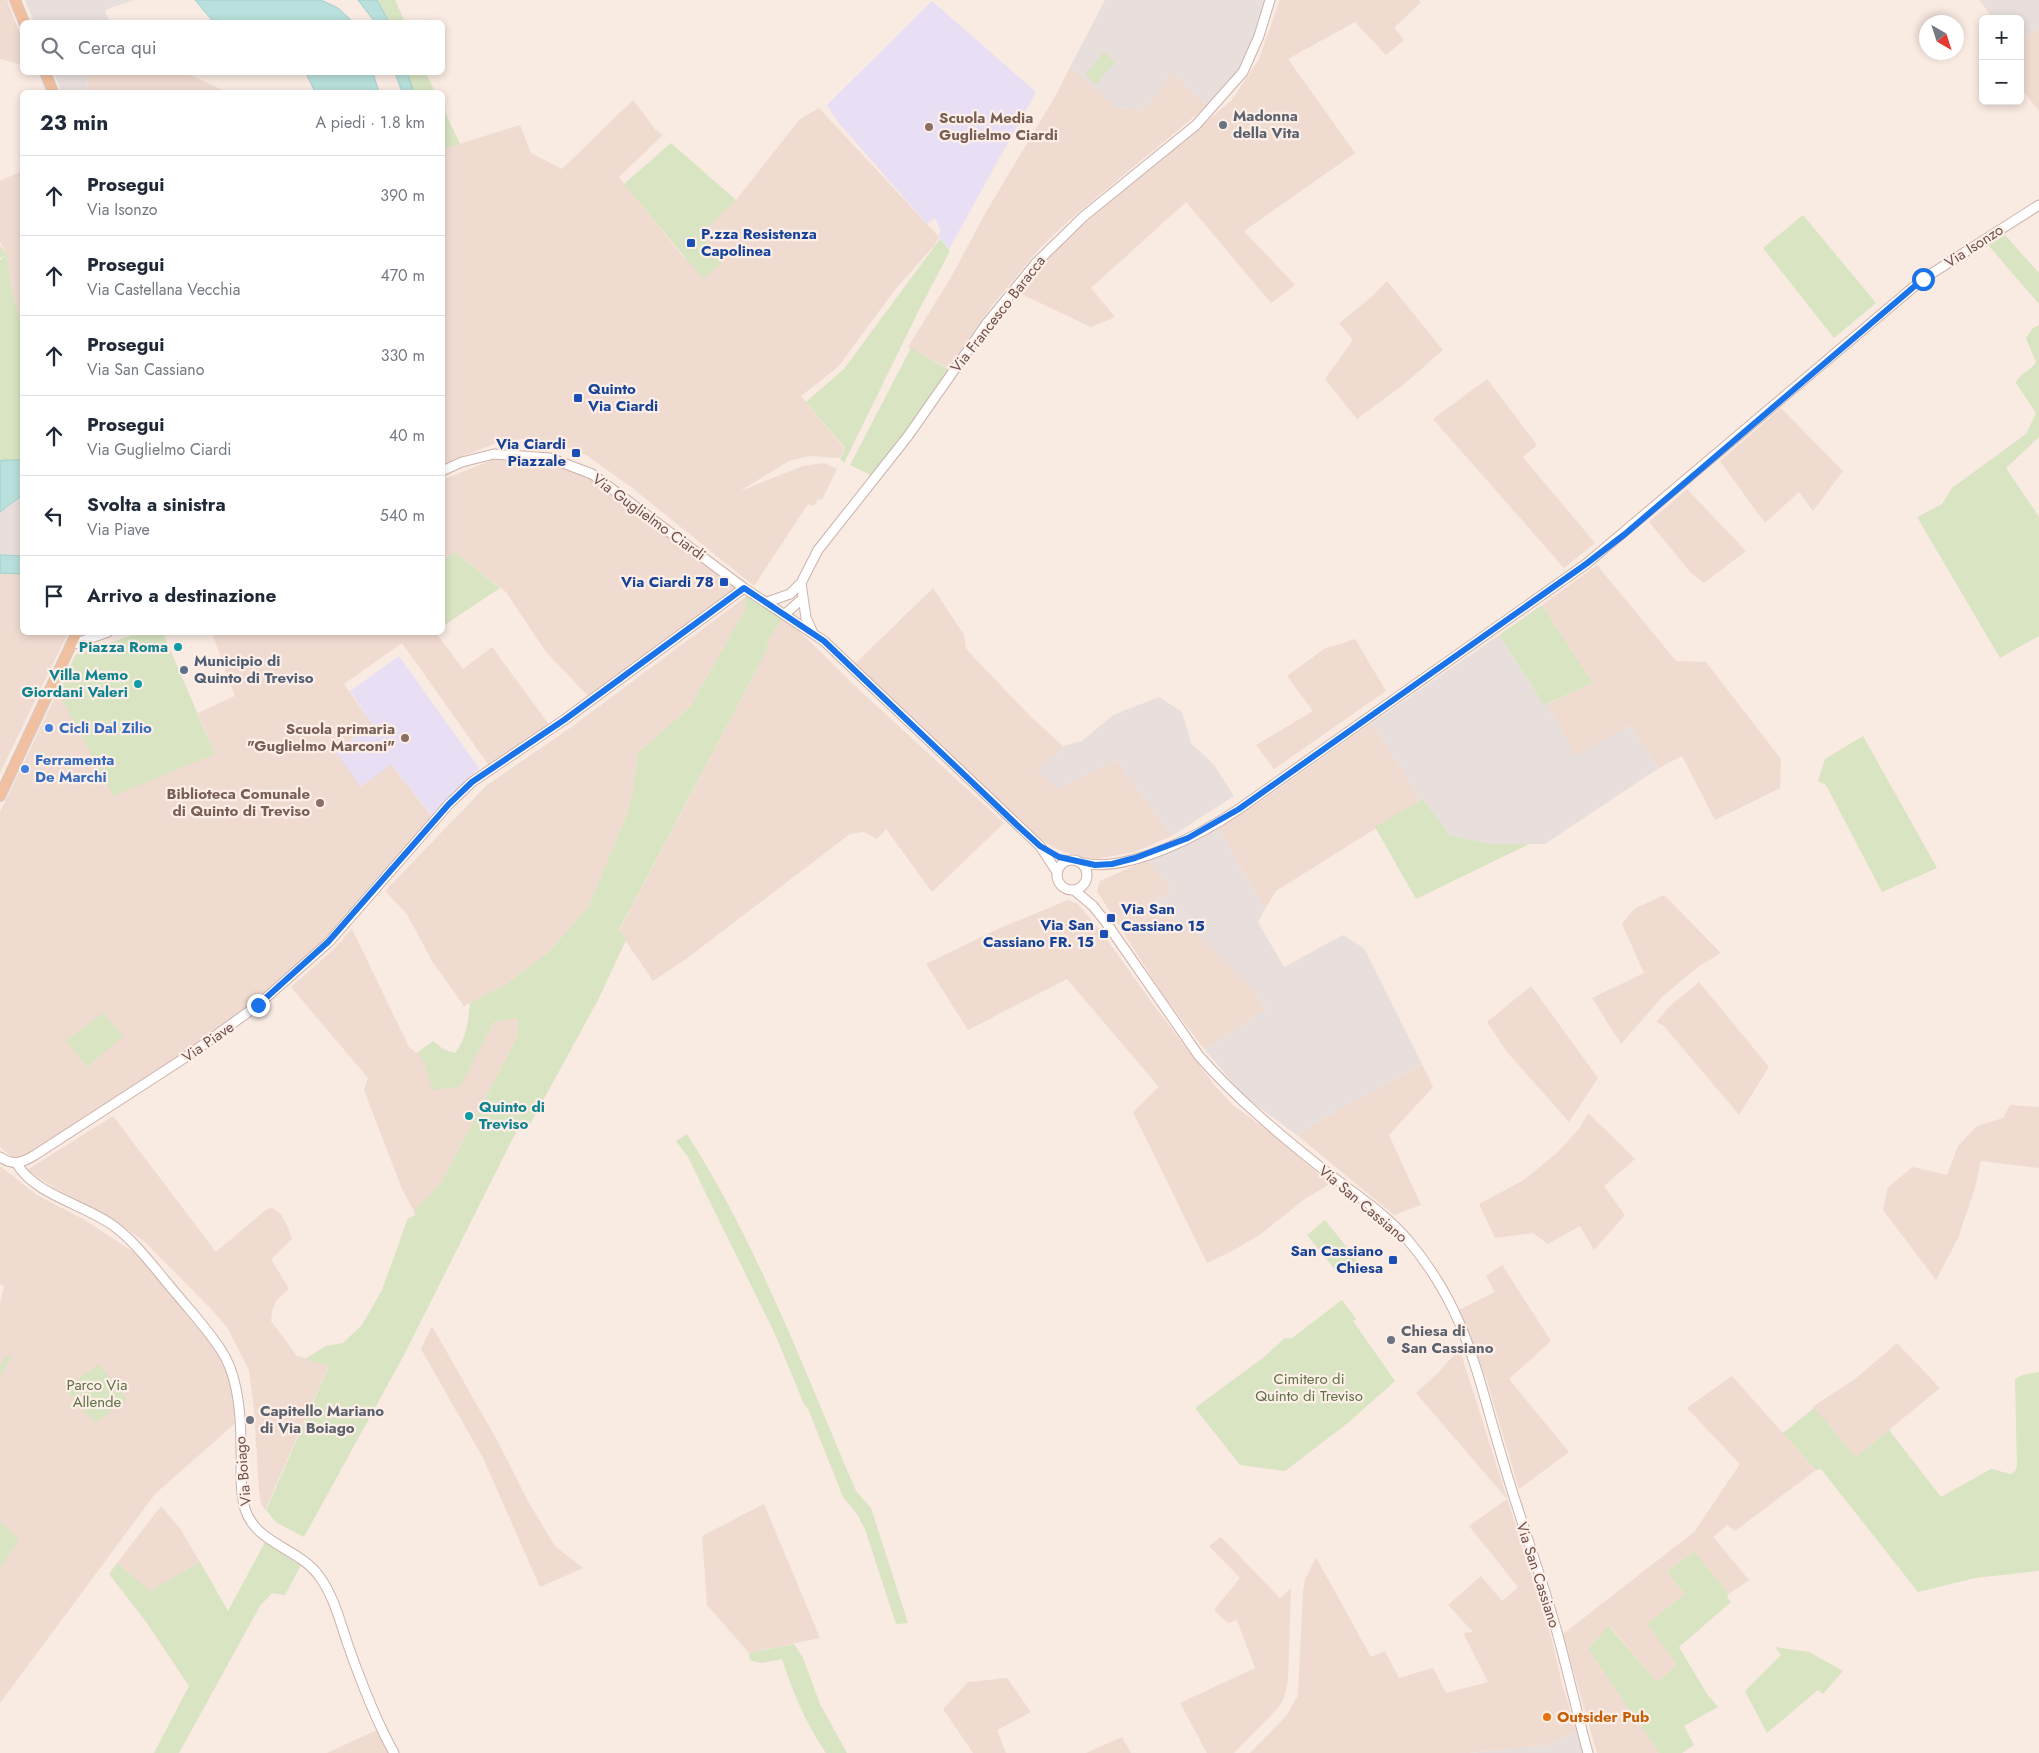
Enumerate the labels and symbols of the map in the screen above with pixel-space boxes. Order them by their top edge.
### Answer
north arrow [1919,15,1964,60]
place label: Madonna della Vita [1233,105,1300,144]
place label: Scuola Media Guglielmo Ciardi [939,107,1058,146]
marker: Madonna della Vita [1217,119,1229,131]
marker: Scuola Media Guglielmo Ciardi [923,121,935,133]
street label: Via Isonzo [1940,219,2008,273]
place label: P.zza Resistenza Capolinea [701,223,817,262]
marker: P.zza Resistenza Capolinea [685,237,697,249]
street label: Via Francesco Baracca [945,251,1051,377]
route start [1912,268,1935,291]
place label: Quinto Via Ciardi [587,378,658,417]
marker: Quinto Via Ciardi [572,392,584,404]
place label: Via Ciardi Piazzale [495,433,566,472]
marker: Via Ciardi Piazzale [570,447,582,459]
street label: Via Guglielmo Ciardi [588,468,710,566]
place label: Via Ciardi 78 [620,571,714,593]
marker: Via Ciardi 78 [718,576,730,588]
place label: Piazza Roma [79,636,168,658]
marker: Piazza Roma [172,641,184,653]
place label: Municipio di Quinto di Treviso [194,650,314,689]
place label: Villa Memo Giordani Valeri [21,664,128,703]
marker: Municipio di Quinto di Treviso [178,664,190,676]
marker: Villa Memo Giordani Valeri [132,678,144,690]
place label: Cicli Dal Zilio [59,717,152,739]
place label: Scuola primaria "Guglielmo Marconi" [247,718,395,757]
marker: Cicli Dal Zilio [43,722,55,734]
marker: Scuola primaria "Guglielmo Marconi" [399,732,411,744]
place label: Ferramenta De Marchi [35,749,114,788]
marker: Ferramenta De Marchi [19,763,31,775]
place label: Biblioteca Comunale di Quinto di Treviso [167,783,310,822]
marker: Biblioteca Comunale di Quinto di Treviso [314,797,326,809]
place label: Via San Cassiano 15 [1120,898,1205,937]
marker: Via San Cassiano 15 [1105,912,1117,924]
place label: Via San Cassiano FR. 15 [983,914,1094,953]
marker: Via San Cassiano FR. 15 [1098,928,1110,940]
route end [247,994,270,1017]
street label: Via Piave [178,1016,239,1068]
place label: Quinto di Treviso [479,1096,545,1135]
marker: Quinto di Treviso [463,1110,475,1122]
street label: Via San Cassiano [1314,1160,1412,1248]
place label: San Cassiano Chiesa [1290,1240,1383,1279]
marker: San Cassiano Chiesa [1387,1254,1399,1266]
place label: Chiesa di San Cassiano [1401,1320,1494,1359]
marker: Chiesa di San Cassiano [1385,1334,1397,1346]
park label: Cimitero di Quinto di Treviso [1255,1368,1363,1407]
park label: Parco Via Allende [67,1374,127,1413]
place label: Capitello Mariano di Via Boiago [260,1400,384,1439]
marker: Capitello Mariano di Via Boiago [244,1414,256,1426]
street label: Via Boiago [229,1435,257,1507]
street label: Via San Cassiano [1511,1519,1565,1631]
place label: Outsider Pub [1557,1706,1649,1728]
marker: Outsider Pub [1541,1711,1553,1723]

